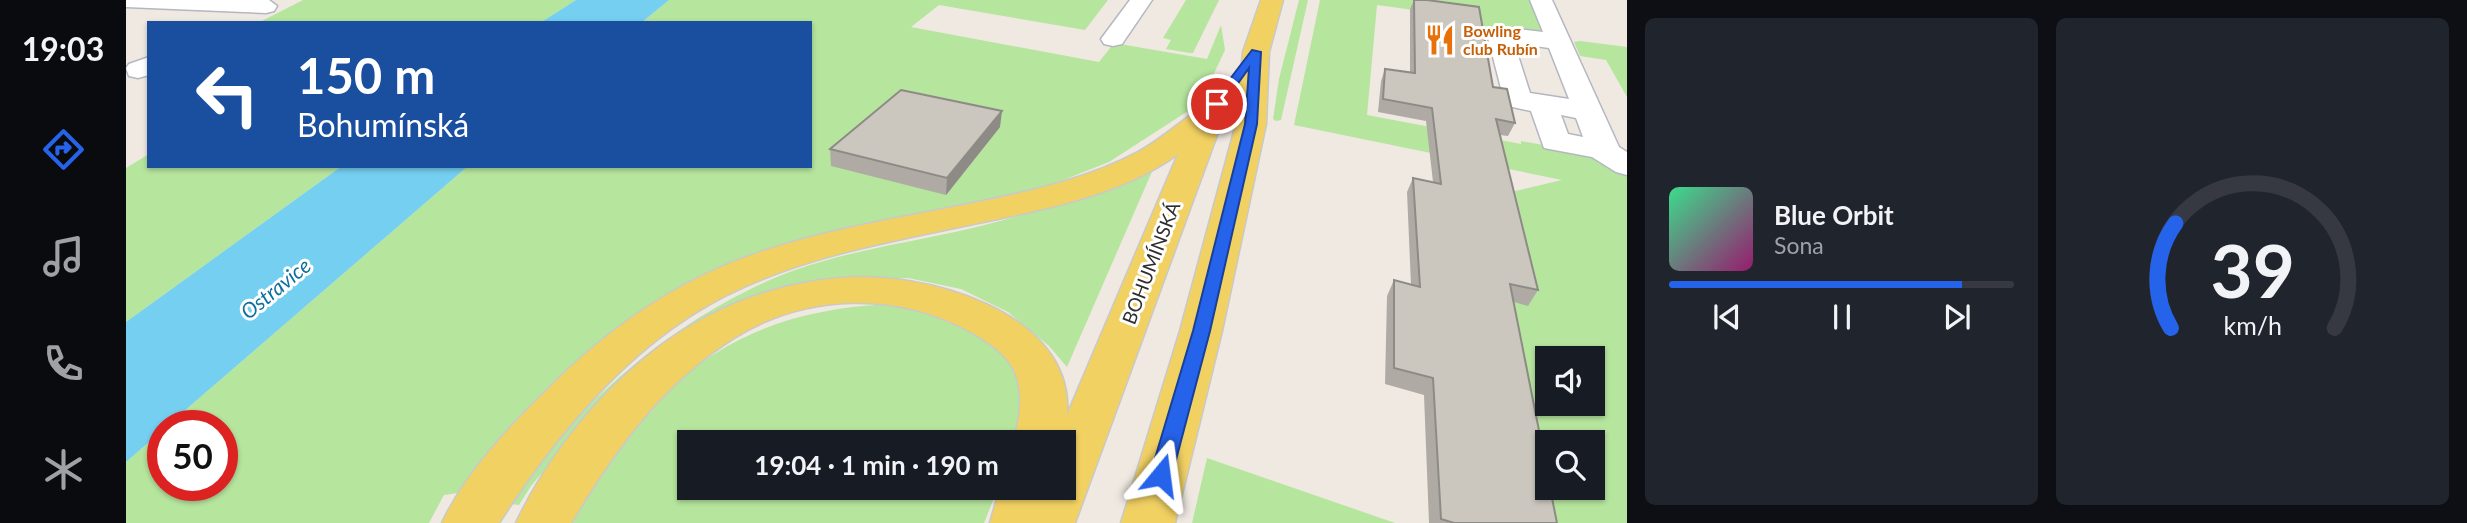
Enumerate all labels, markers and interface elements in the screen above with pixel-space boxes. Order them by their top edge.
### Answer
place label: Bowling club Rubín [1463,21,1538,58]
restaurant icon: Bowling club Rubín [1423,23,1457,57]
text: 19:03 [22,29,104,68]
text: 150 m [297,46,435,104]
icon: left [182,49,273,140]
pin [1187,74,1247,134]
icon: arrive [1198,85,1236,123]
text: Bohumínská [297,105,469,144]
icon: directions [39,125,88,174]
street label: BOHUMÍNSKÁ [1117,198,1184,327]
text: Blue Orbit [1774,199,1894,231]
text: 39 [2210,226,2295,314]
text: Sona [1774,231,1824,259]
icon: music [39,232,88,281]
water label: Ostravice [235,252,315,324]
icon: previous [1708,298,1746,336]
icon: pause [1823,298,1861,336]
icon: next [1938,298,1976,336]
text: km/h [2223,309,2282,339]
icon: phone [39,339,88,388]
map controls [1535,346,1605,500]
button: sound [1535,346,1605,416]
speed limit sign: 50 [147,410,238,501]
button: search [1535,430,1605,500]
position arrow [1124,438,1198,512]
icon: climate [39,445,88,494]
text: 19:04 · 1 min · 190 m [754,449,999,481]

